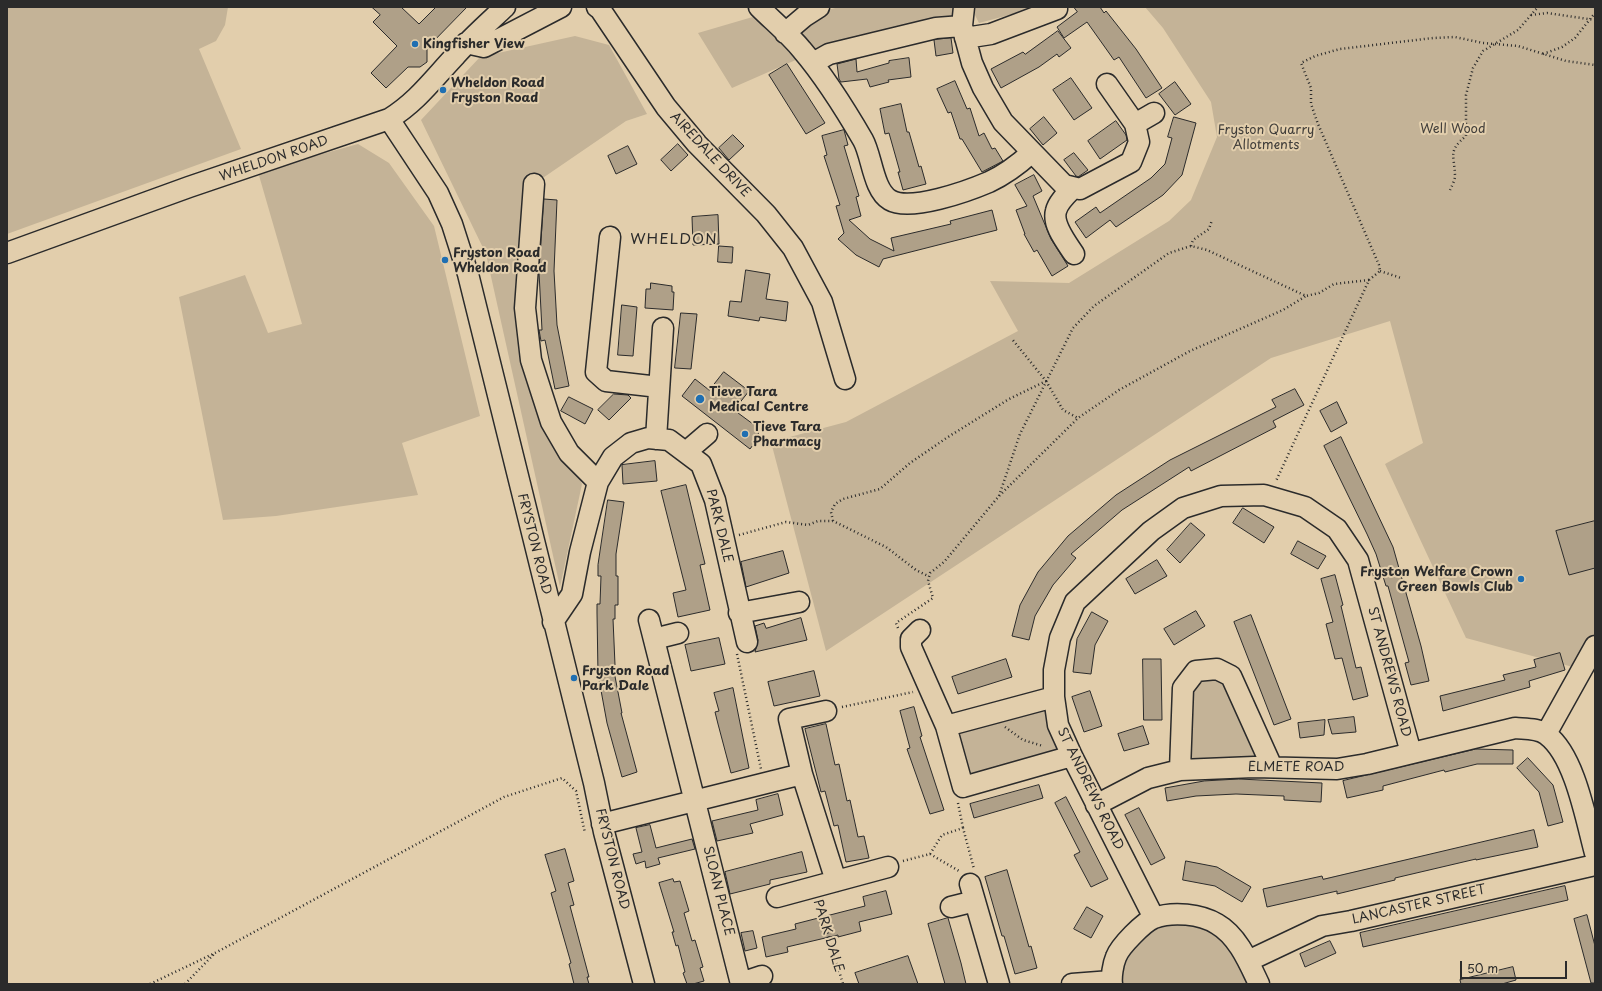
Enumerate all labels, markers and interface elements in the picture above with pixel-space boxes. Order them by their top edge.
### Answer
place label: Kingfisher View [423,36,525,52]
marker: Kingfisher View [410,39,420,49]
place label: Wheldon Road Fryston Road [451,75,545,106]
marker: Wheldon Road Fryston Road [438,85,448,95]
street label: AIREDALE DRIVE [667,109,753,201]
park label: Well Wood [1420,121,1486,137]
park label: Fryston Quarry Allotments [1218,122,1314,153]
street label: WHELDON ROAD [217,133,331,185]
district label: WHELDON [630,231,718,249]
place label: Fryston Road Wheldon Road [453,245,547,276]
marker: Fryston Road Wheldon Road [440,255,450,265]
place label: Tieve Tara Medical Centre [709,384,809,415]
marker: Tieve Tara Medical Centre [694,393,706,405]
place label: Tieve Tara Pharmacy [753,419,822,450]
marker: Tieve Tara Pharmacy [740,429,750,439]
street label: PARK DALE [702,488,736,564]
street label: FRYSTON ROAD [514,492,554,596]
place label: Fryston Welfare Crown Green Bowls Club [1360,564,1513,595]
marker: Fryston Welfare Crown Green Bowls Club [1516,574,1526,584]
street label: ST ANDREWS ROAD [1364,605,1414,739]
place label: Fryston Road Park Dale [582,663,669,694]
marker: Fryston Road Park Dale [569,673,579,683]
street label: ST ANDREWS ROAD [1054,725,1126,853]
street label: ELMETE ROAD [1248,759,1344,775]
street label: FRYSTON ROAD [592,807,632,911]
street label: SLOAN PLACE [699,844,737,938]
street label: LANCASTER STREET [1351,882,1487,928]
street label: PARK DALE [810,898,846,974]
scale bar [1462,953,1569,979]
text: 50 m [1467,959,1498,977]

